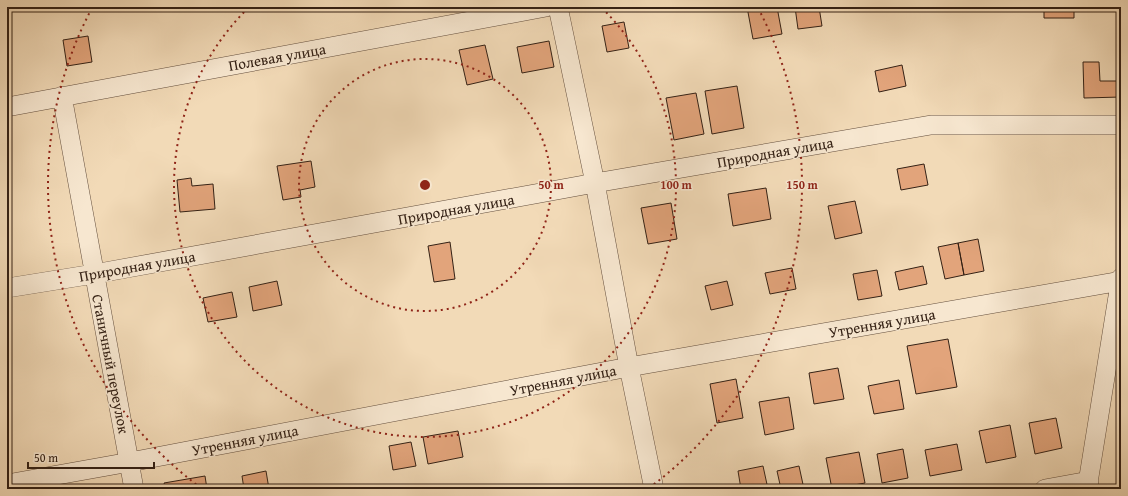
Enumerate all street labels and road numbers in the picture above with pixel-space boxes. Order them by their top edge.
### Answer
street label: Полевая улица [227,38,328,76]
street label: Природная улица [715,131,836,173]
street label: Природная улица [396,188,517,230]
street label: Природная улица [77,245,198,287]
street label: Станичный переулок [87,292,135,436]
street label: Утренняя улица [827,303,938,343]
street label: Утренняя улица [508,359,619,401]
street label: Утренняя улица [190,419,301,461]

